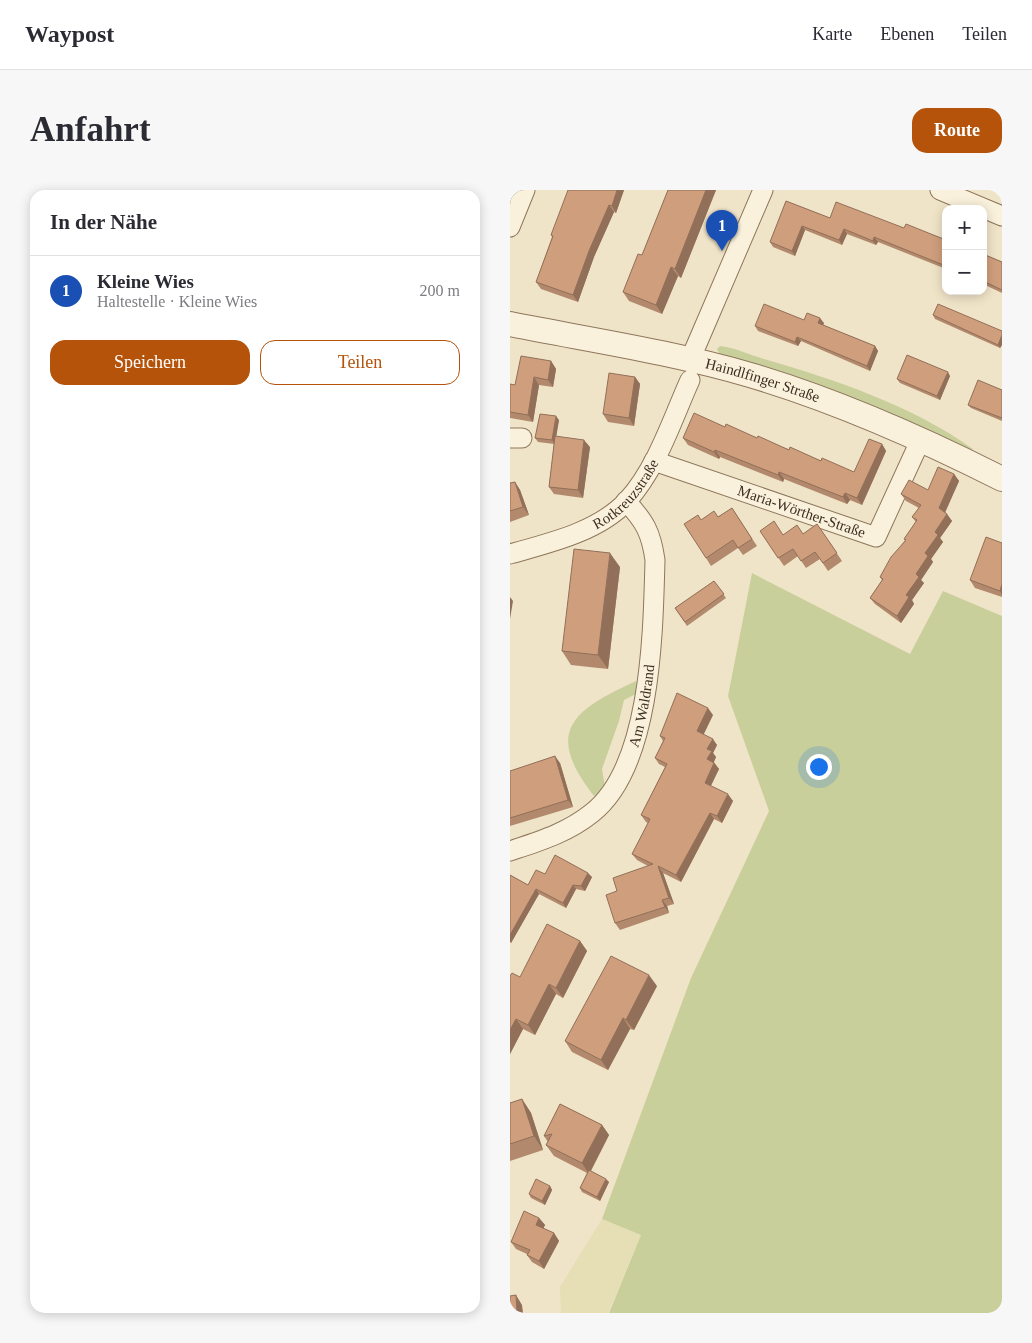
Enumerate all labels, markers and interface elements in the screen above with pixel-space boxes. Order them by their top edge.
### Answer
text: Waypost [25,21,114,47]
text: Karte [812,24,852,44]
text: Ebenen [880,24,934,44]
text: Teilen [962,24,1007,44]
button: Route [912,108,1002,153]
text: Anfahrt [30,110,151,149]
map controls [942,205,987,295]
button: + [942,205,987,250]
text: In der Nähe [50,210,157,234]
pin: 1 [706,210,738,251]
button: − [942,250,987,295]
text: Kleine Wies [97,271,194,292]
text: 1 [62,282,70,299]
text: 200 m [420,282,460,299]
text: Haltestelle · Kleine Wies [97,293,257,310]
button: Speichern [50,340,250,385]
button: Teilen [260,340,460,385]
street label: Haindlfinger Straße [704,355,822,406]
street label: Rotkreuzstraße [590,456,662,532]
street label: Maria-Wörther-Straße [736,482,868,541]
street label: Am Waldrand [625,663,657,749]
your location [806,754,832,780]

